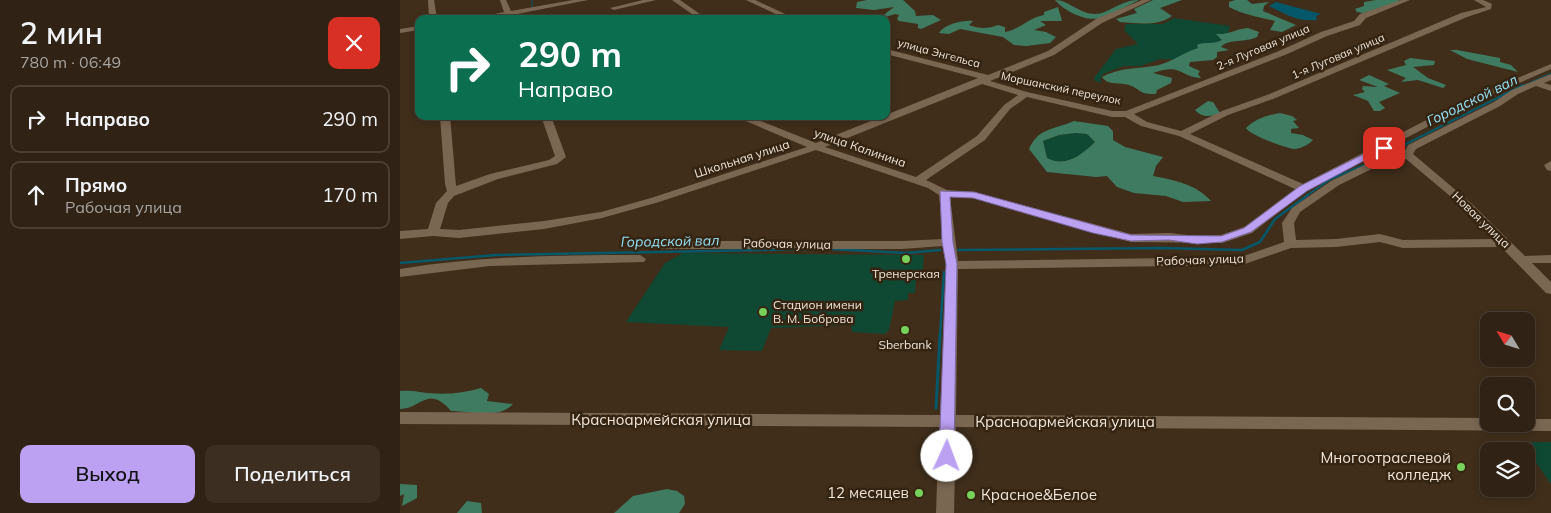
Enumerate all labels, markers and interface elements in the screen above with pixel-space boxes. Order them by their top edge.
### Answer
text: 2 мин [20,14,103,52]
button: close [328,17,380,69]
street label: 2-я Луговая улица [1214,21,1312,73]
street label: 1-я Луговая улица [1289,30,1387,82]
text: 290 m [518,32,622,76]
icon: right [435,35,500,100]
street label: улица Энгельса [896,35,982,71]
text: 780 m · 06:49 [20,52,121,72]
street label: Моршанский переулок [1000,68,1122,108]
water label: Городской вал [1424,70,1520,130]
text: Направо [518,75,613,103]
icon: right [22,105,50,133]
text: Направо [65,107,150,131]
text: 290 m [322,107,378,131]
street label: улица Калинина [812,125,908,170]
pin [1363,127,1405,169]
icon: arrive [1370,134,1398,162]
street label: Школьная улица [692,136,791,181]
text: Прямо [65,173,127,197]
icon: ahead [22,181,50,209]
text: 170 m [322,183,378,207]
street label: Новая улица [1449,188,1513,251]
text: Рабочая улица [65,197,182,217]
water label: Городской вал [620,231,720,251]
street label: Рабочая улица [743,235,831,252]
street label: Рабочая улица [1156,250,1244,269]
marker: Тренерская [900,253,912,265]
place label: Тренерская [872,266,940,281]
place label: Стадион имени В. М. Боброва [773,297,862,326]
marker: Стадион имени В. М. Боброва [757,306,769,318]
north arrow [1480,312,1535,368]
map controls [1480,312,1535,497]
marker: Sberbank [899,324,911,336]
place label: Sberbank [878,337,932,352]
button: search [1480,377,1535,432]
street label: Красноармейская улица [571,410,751,429]
street label: Красноармейская улица [975,412,1155,431]
position arrow [920,429,972,481]
button: layers [1480,442,1535,497]
button: Выход [20,445,195,503]
button: Поделиться [205,445,380,503]
place label: Многоотраслевой колледж [1321,448,1452,484]
marker: Многоотраслевой колледж [1455,461,1467,473]
place label: 12 месяцев [827,483,909,502]
place label: Красное&Белое [981,485,1097,504]
marker: 12 месяцев [913,487,925,499]
marker: Красное&Белое [965,489,977,501]

